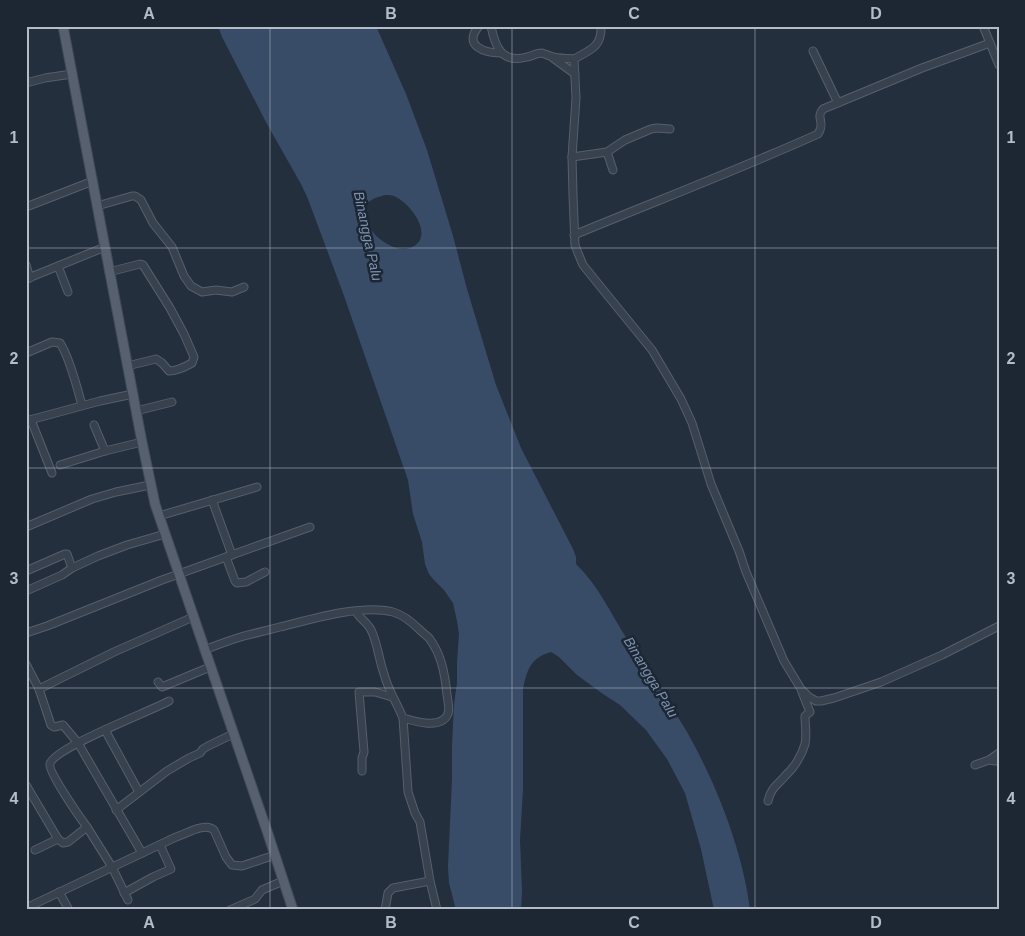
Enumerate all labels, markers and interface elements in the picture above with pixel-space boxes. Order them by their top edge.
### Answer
text: A [143,5,155,22]
text: B [385,5,397,22]
text: C [628,5,640,22]
text: D [870,5,882,22]
text: 1 [10,129,19,146]
text: 1 [1007,129,1016,146]
water label: Binangga Palu [351,190,385,282]
text: 2 [10,350,19,367]
text: 2 [1007,350,1016,367]
text: 3 [10,570,19,587]
text: 3 [1007,570,1016,587]
water label: Binangga Palu [621,634,681,720]
text: 4 [10,790,19,807]
text: 4 [1007,790,1016,807]
text: A [143,914,155,931]
text: B [385,914,397,931]
text: C [628,914,640,931]
text: D [870,914,882,931]

